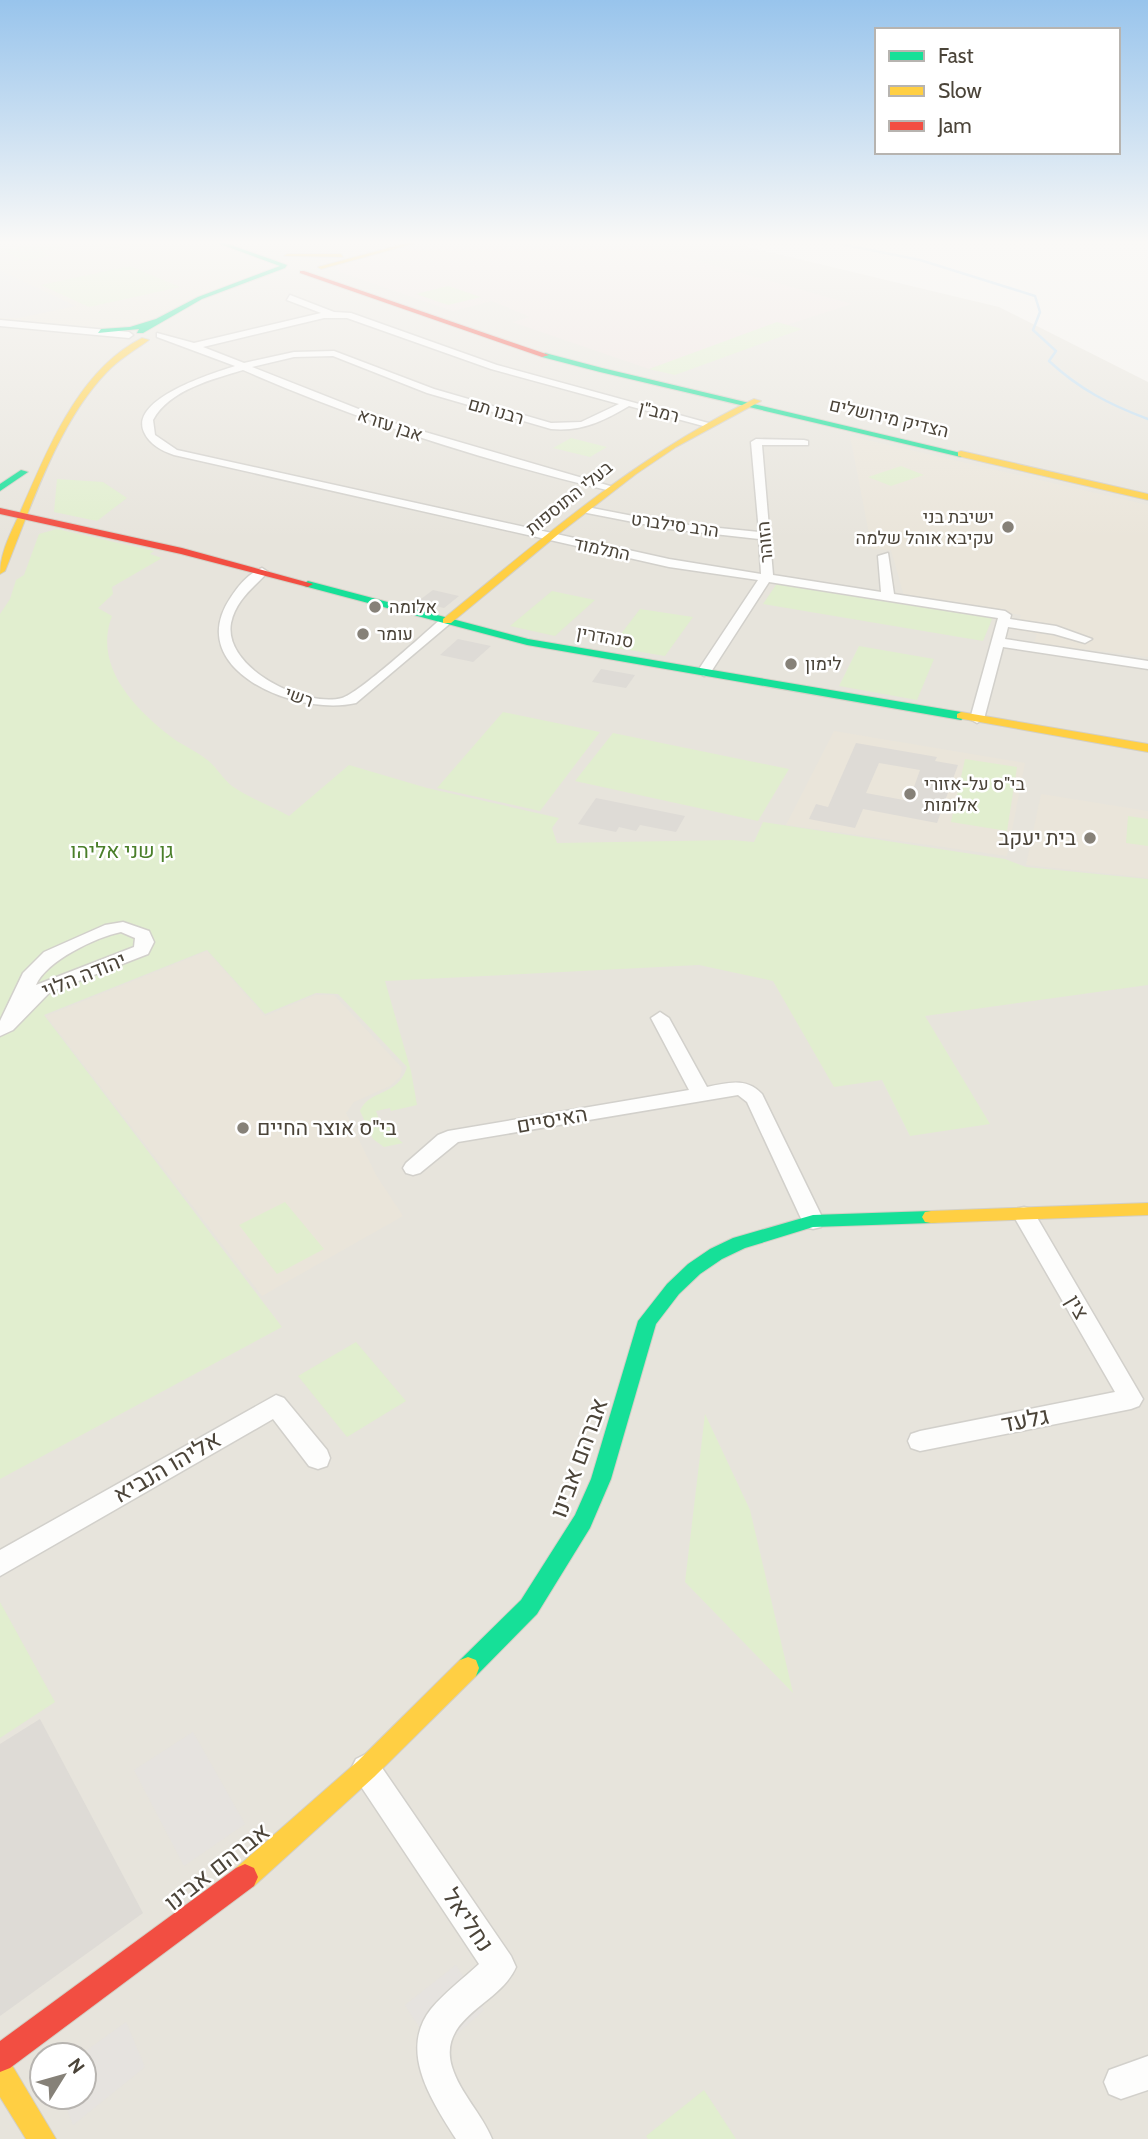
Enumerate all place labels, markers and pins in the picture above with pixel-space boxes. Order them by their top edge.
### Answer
place label: ישיבת בני עקיבא אוהל שלמה [856,506,994,549]
marker: ישיבת בני עקיבא אוהל שלמה [1000,519,1016,535]
place label: אלומה [389,596,437,618]
marker: אלומה [367,599,383,615]
place label: עומר [377,623,413,645]
marker: עומר [355,626,371,642]
place label: לימון [805,653,842,675]
marker: לימון [783,656,799,672]
place label: בי"ס על-אזורי אלומות [924,773,1026,816]
marker: בי"ס על-אזורי אלומות [902,786,918,802]
place label: בית יעקב [998,825,1076,850]
marker: בית יעקב [1082,830,1098,846]
place label: בי"ס אוצר החיים [257,1115,397,1140]
marker: בי"ס אוצר החיים [235,1120,251,1136]

